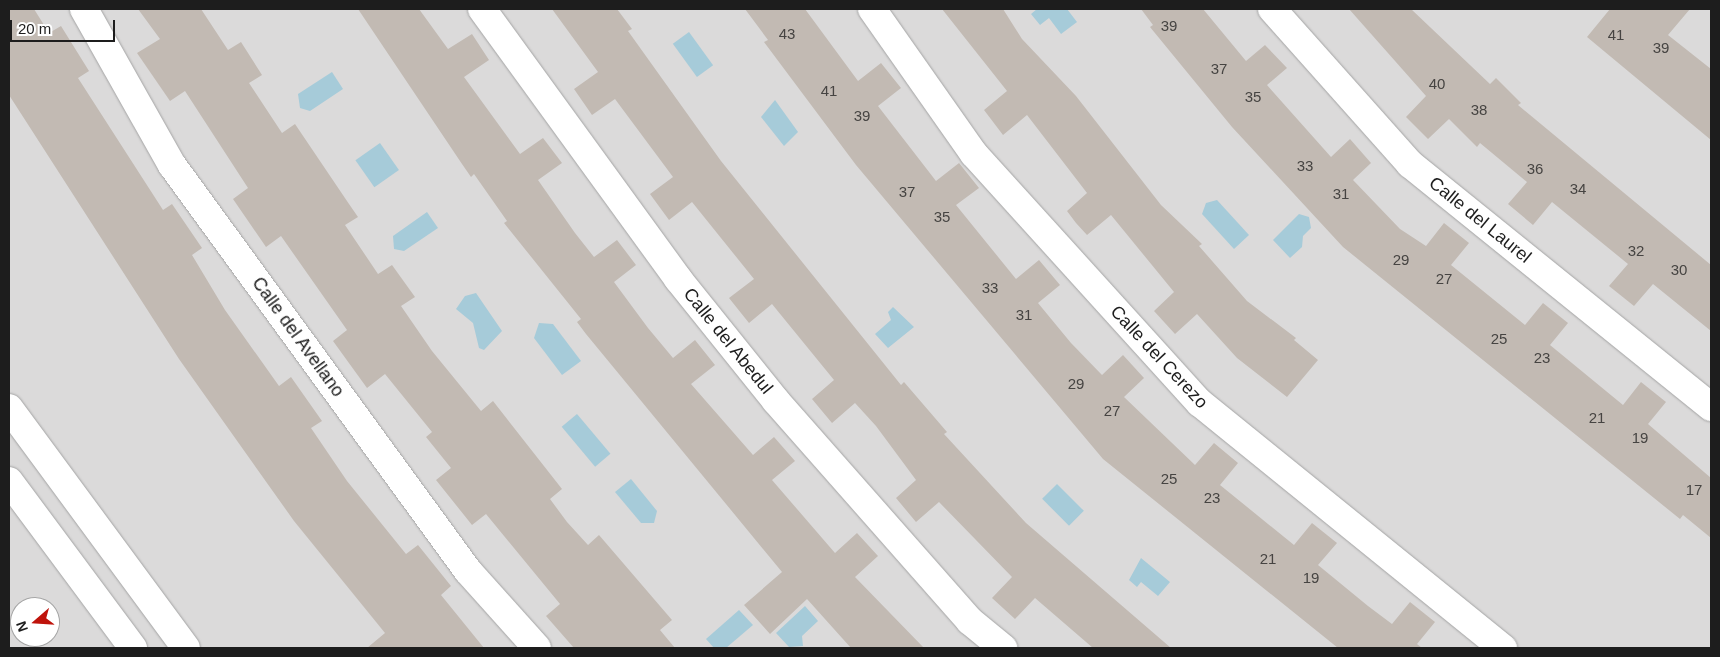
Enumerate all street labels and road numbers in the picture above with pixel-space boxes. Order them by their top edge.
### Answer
street label: Calle del Laurel [1425,172,1535,268]
street label: Calle del Avellano [247,272,349,402]
street label: Calle del Abedul [678,283,778,399]
street label: Calle del Cerezo [1106,301,1212,413]

